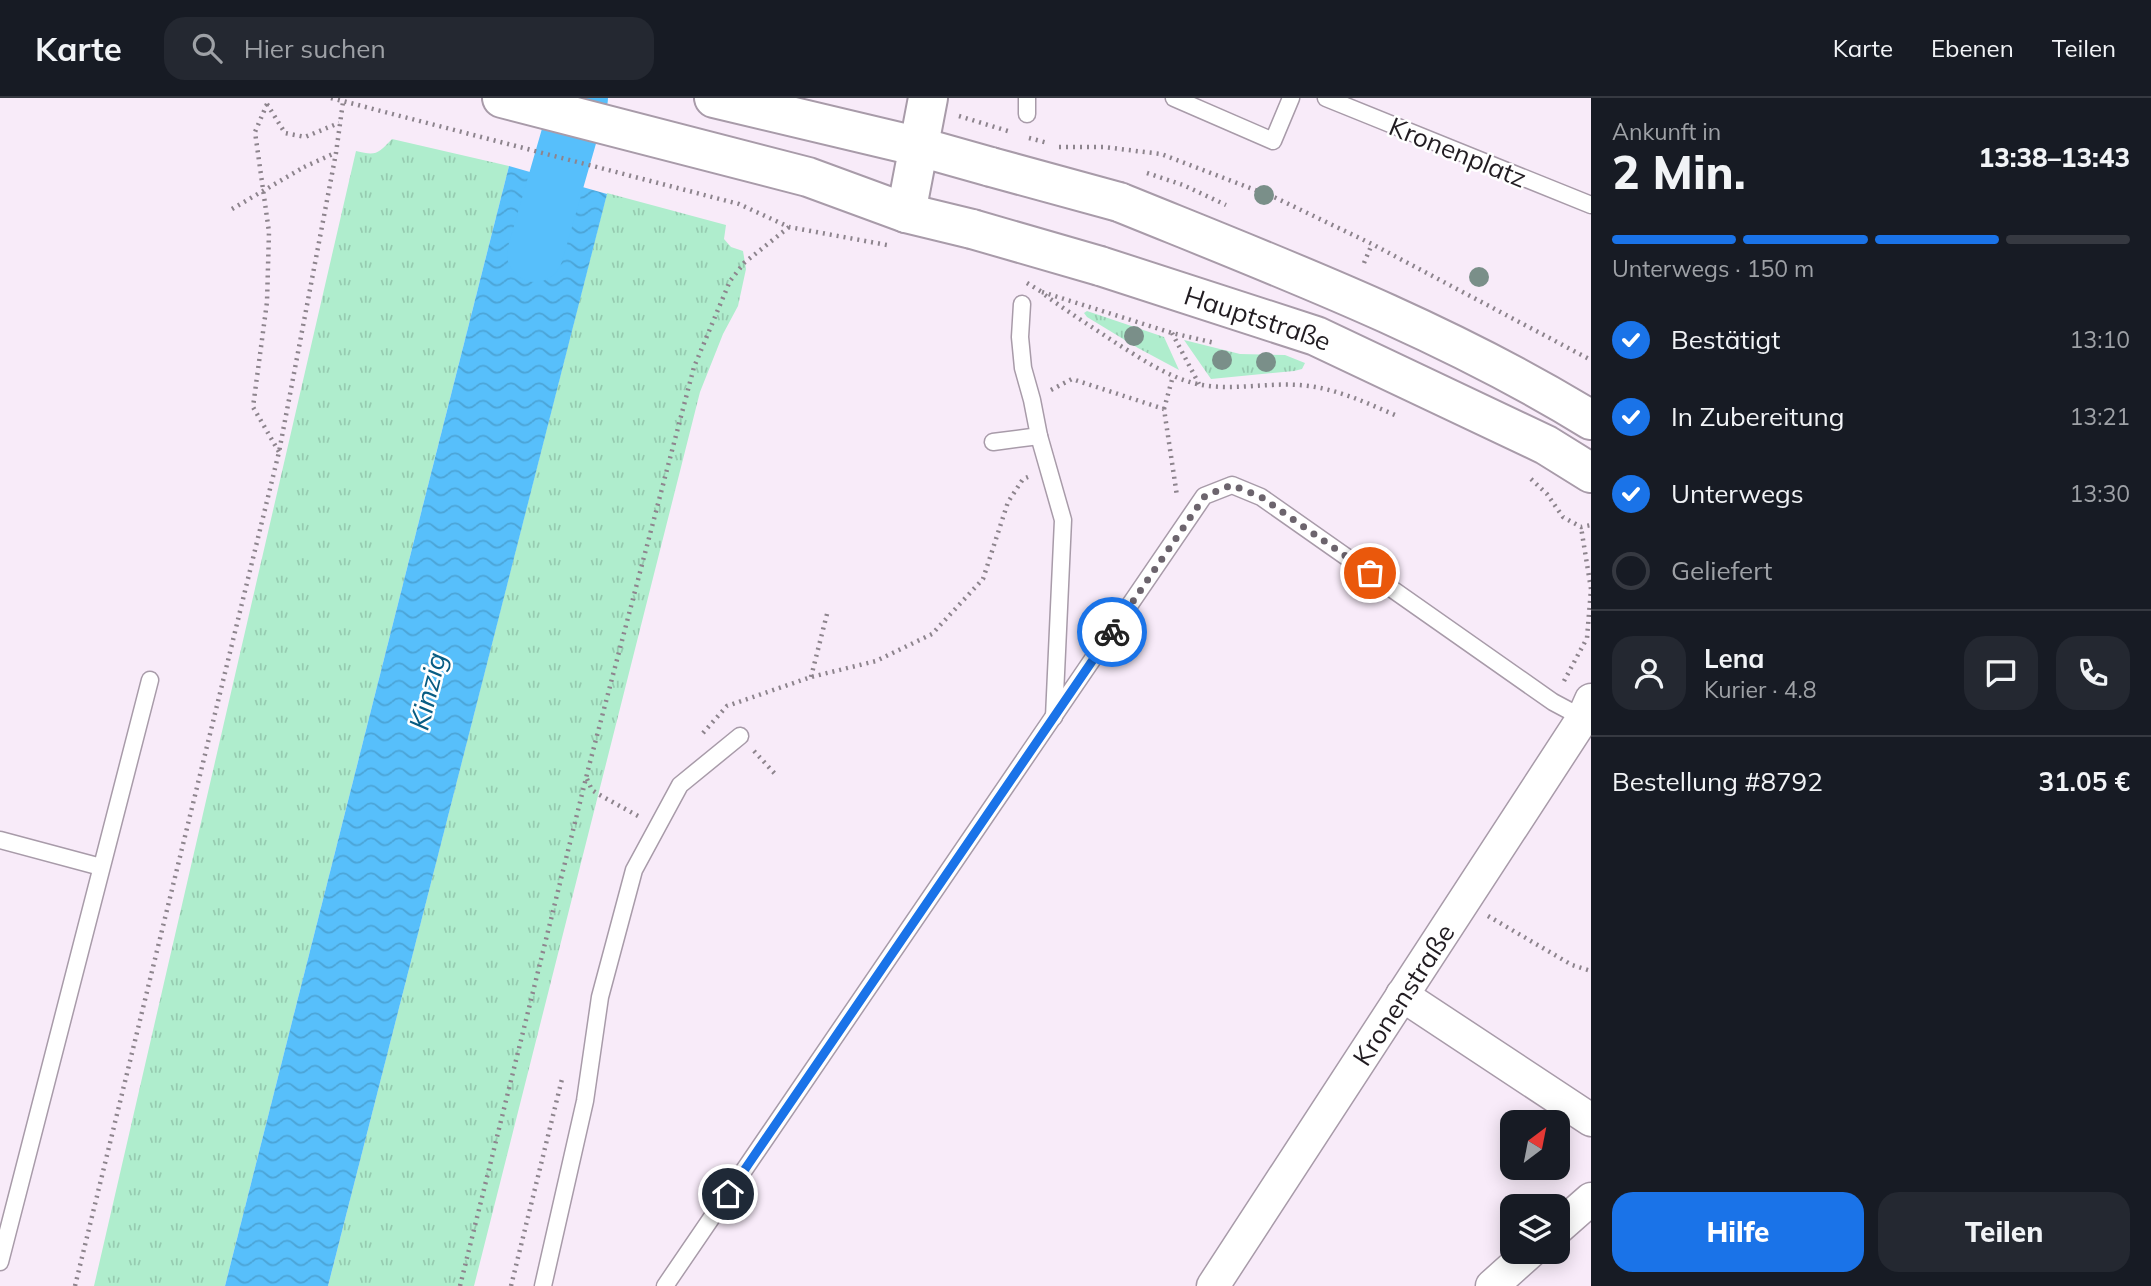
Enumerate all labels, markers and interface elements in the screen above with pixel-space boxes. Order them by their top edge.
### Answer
search box [164,17,654,80]
text: Karte [35,28,122,69]
icon: search [188,29,226,67]
text: Hier suchen [244,32,386,65]
text: Karte [1833,33,1893,63]
text: Ebenen [1931,33,2014,63]
text: Teilen [2052,33,2116,63]
street label: Kronenplatz [1384,110,1532,194]
text: Ankunft in [1612,117,1721,146]
text: 13:38–13:43 [1979,141,2130,174]
text: 2 Min. [1612,143,1746,201]
text: Unterwegs · 150 m [1612,254,1814,283]
street label: Hauptstraße [1180,278,1337,357]
icon: check [1612,321,1650,359]
text: Bestätigt [1671,323,1780,356]
text: 13:10 [2070,325,2130,354]
icon: check [1612,398,1650,436]
text: In Zubereitung [1671,400,1844,433]
text: 13:21 [2070,402,2130,431]
icon: check [1612,475,1650,513]
text: Unterwegs [1671,477,1804,510]
text: 13:30 [2070,479,2130,508]
pin [1340,543,1400,603]
icon: bag [1351,554,1389,592]
text: Geliefert [1671,554,1772,587]
courier [1077,597,1147,667]
icon: bike [1093,613,1131,651]
button: person [1612,636,1686,710]
button: chat [1964,636,2038,710]
button: phone [2056,636,2130,710]
text: Lena [1704,642,1764,675]
water label: Kinzig [400,648,454,734]
text: Kurier · 4.8 [1704,675,1816,704]
text: Bestellung #8792 [1612,765,1823,798]
text: 31.05 € [2038,765,2130,798]
street label: Kronenstraße [1345,917,1461,1072]
north arrow [1500,1110,1570,1180]
map controls [1500,1110,1570,1264]
pin [698,1164,758,1224]
icon: home [709,1175,747,1213]
button: Hilfe [1612,1192,1864,1272]
button: Teilen [1878,1192,2130,1272]
button: layers [1500,1194,1570,1264]

